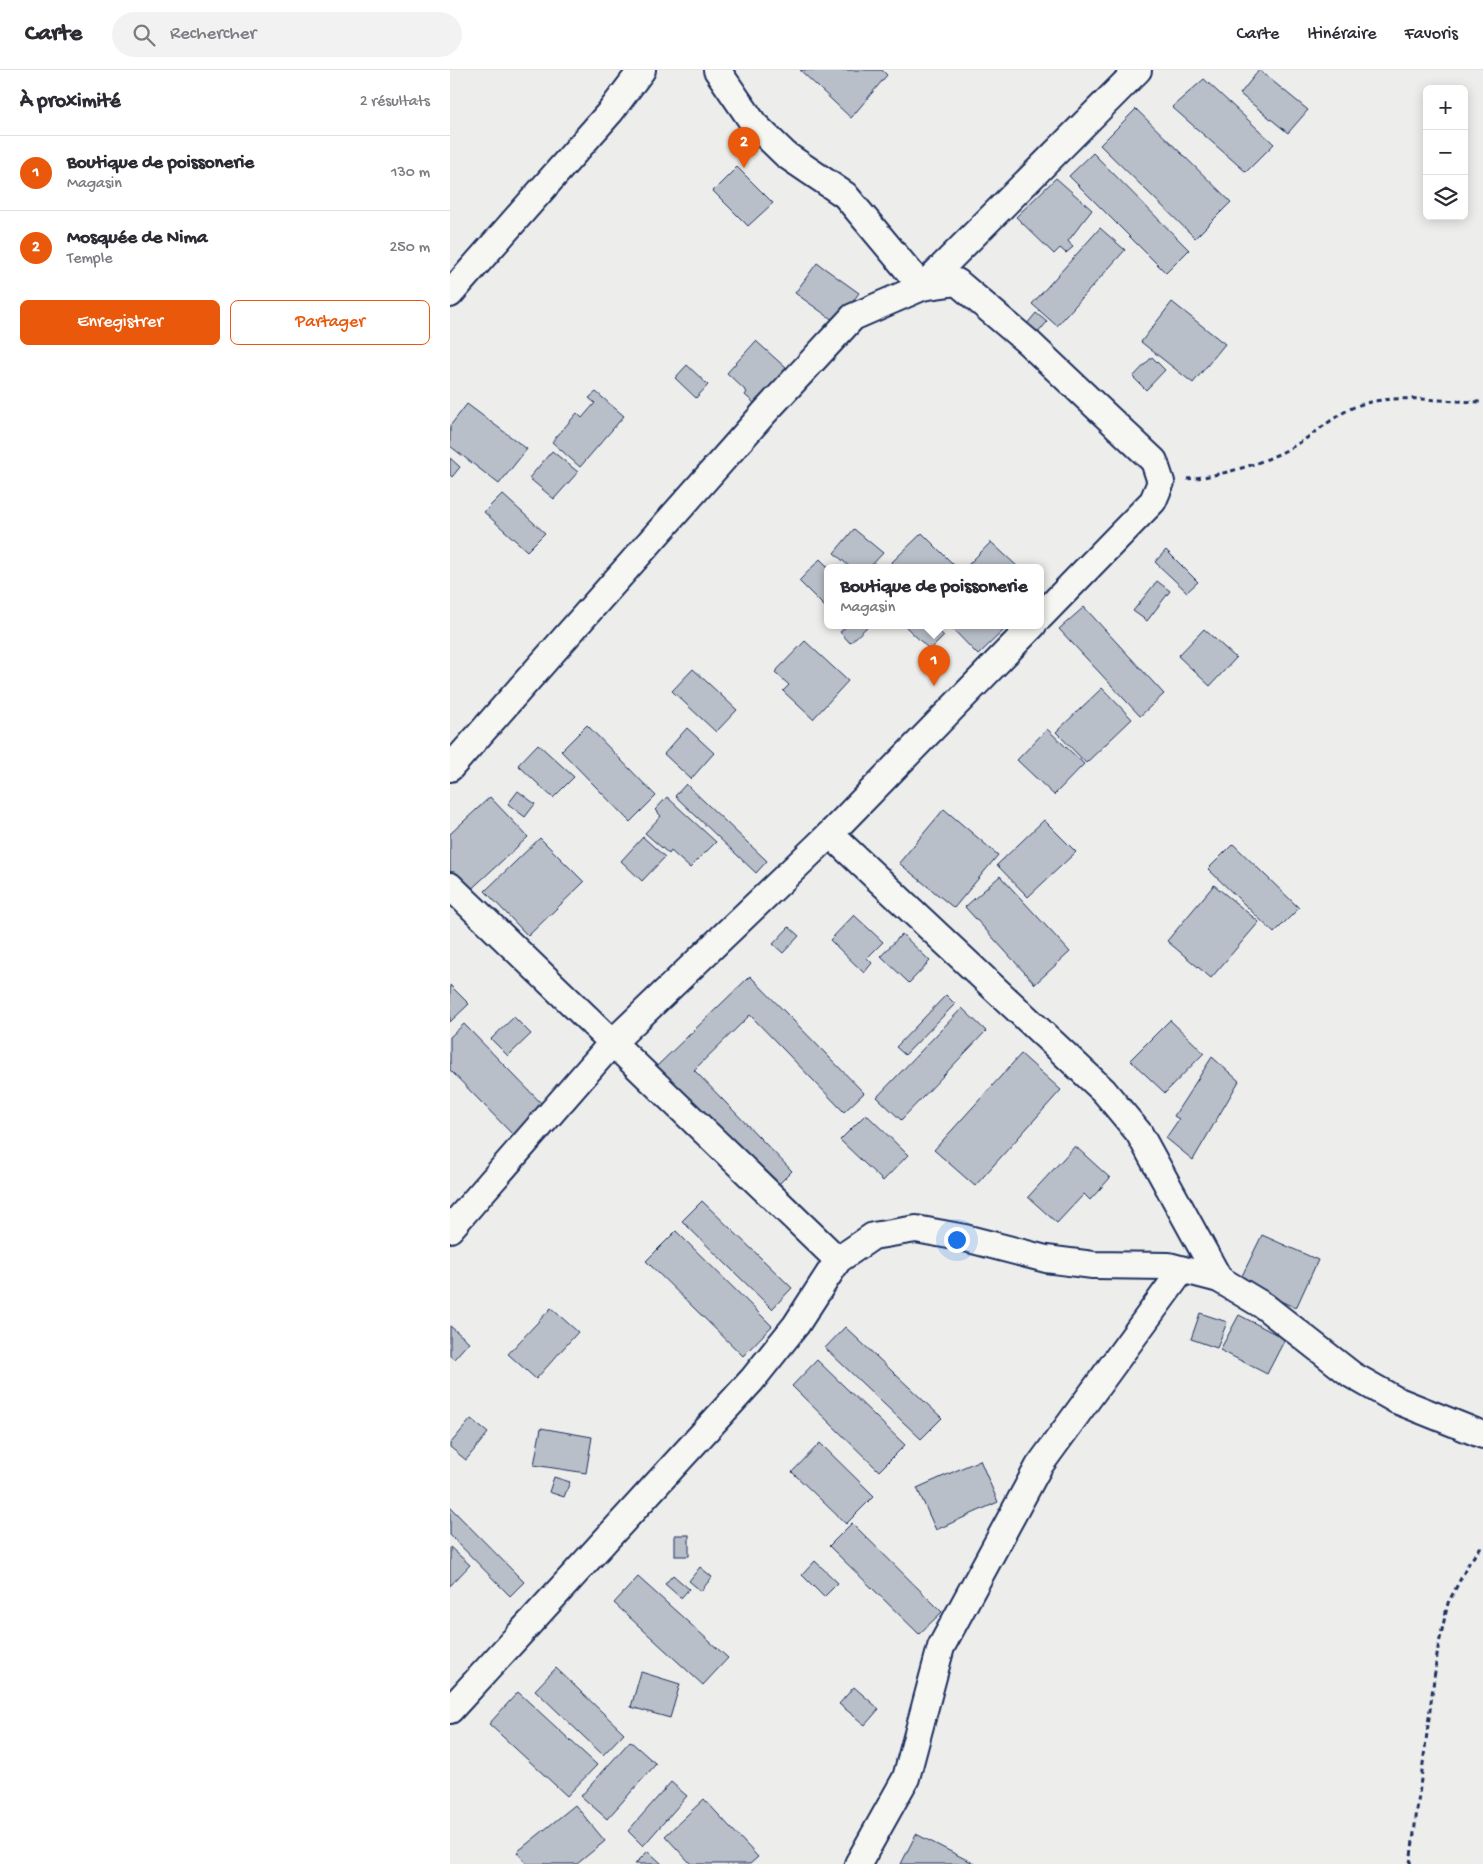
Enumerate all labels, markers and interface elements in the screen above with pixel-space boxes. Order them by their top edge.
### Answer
search box [112,12,462,57]
text: Carte [25,20,82,49]
icon: search [130,21,158,49]
text: Rechercher [170,23,256,46]
text: Carte [1236,24,1279,45]
text: Itinéraire [1307,24,1377,45]
text: Favoris [1405,24,1458,45]
map controls [1423,85,1468,220]
button: + [1423,85,1468,130]
text: À proximité [20,90,121,115]
text: 2 résultats [360,93,430,112]
pin: 2 [728,127,760,168]
button: − [1423,130,1468,175]
text: Boutique de poissonerie [67,152,254,175]
text: 1 [33,164,39,183]
text: 130 m [391,164,430,183]
text: Magasin [67,175,122,194]
button: layers [1423,175,1468,220]
text: Mosquée de Nima [67,227,207,250]
text: 2 [32,239,40,258]
text: 250 m [390,239,430,258]
text: Temple [67,250,112,269]
button: Enregistrer [20,300,220,345]
button: Partager [230,300,430,345]
popup [824,564,1044,629]
text: Boutique de poissonerie [840,576,1028,599]
text: Magasin [840,599,895,618]
pin: 1 [918,645,950,686]
your location [944,1227,970,1253]

